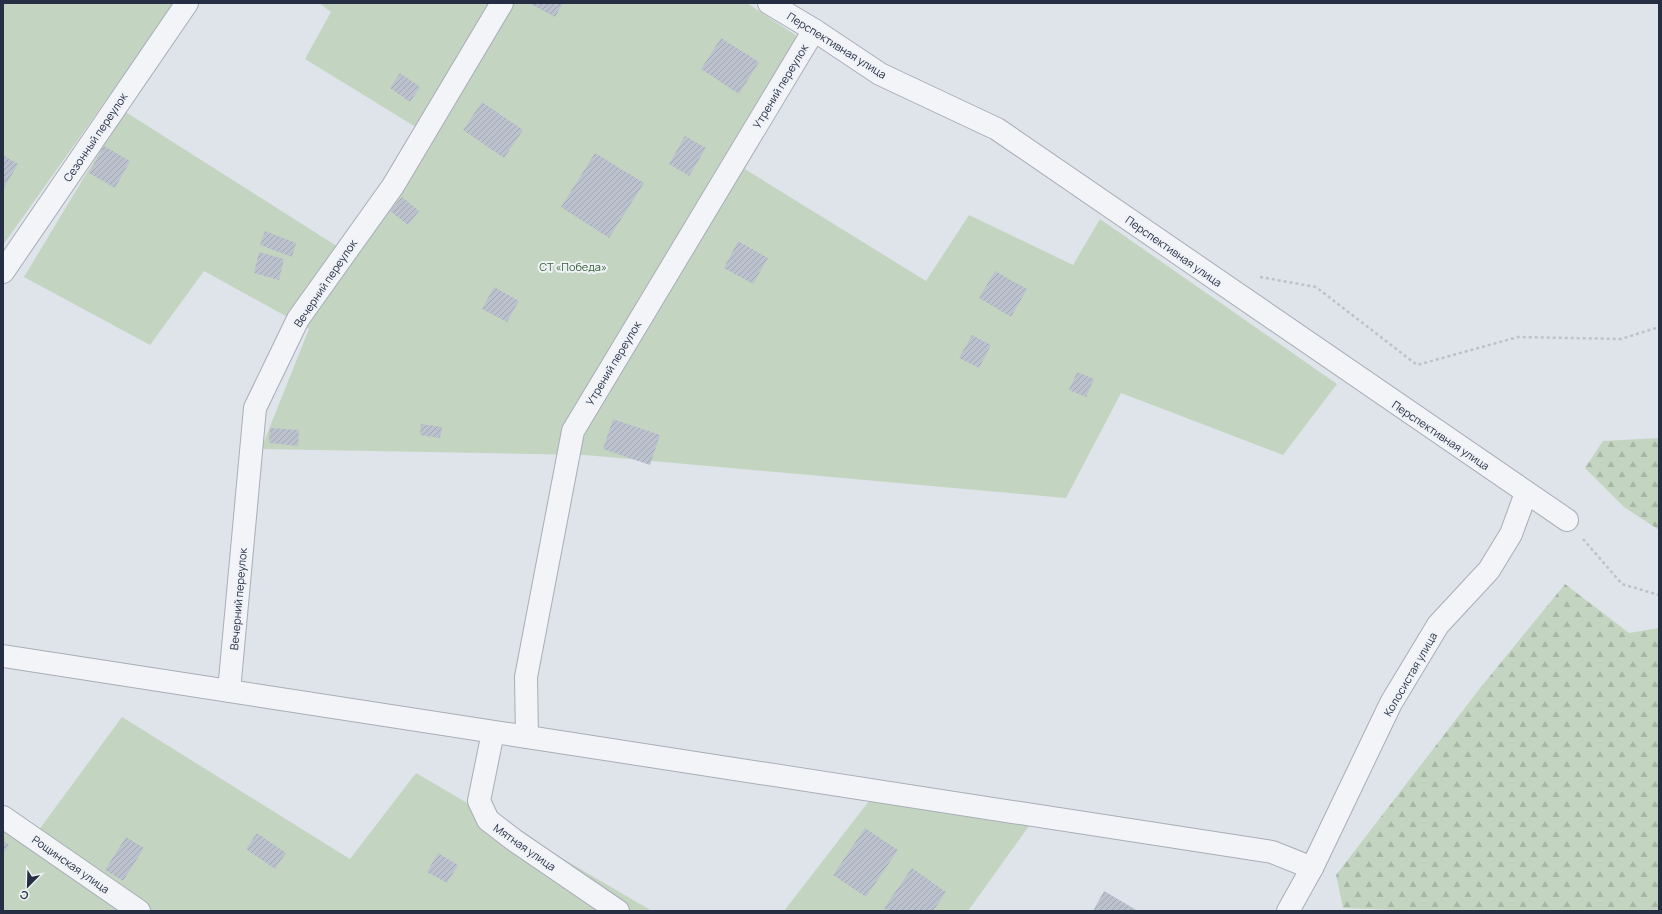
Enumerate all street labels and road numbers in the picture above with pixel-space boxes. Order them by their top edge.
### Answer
street label: Перспективная улица [784,8,890,82]
street label: Утрений переулок [749,41,811,131]
street label: Сезонный переулок [60,89,131,184]
street label: Перспективная улица [1123,212,1225,290]
street label: Вечерний переулок [290,236,360,330]
street label: Утрений переулок [582,318,644,408]
street label: Перспективная улица [1389,397,1493,473]
street label: Вечерний переулок [226,547,250,651]
street label: Колосистая улица [1380,629,1440,719]
street label: Мятная улица [491,820,559,874]
street label: Рощинская улица [29,832,113,896]

